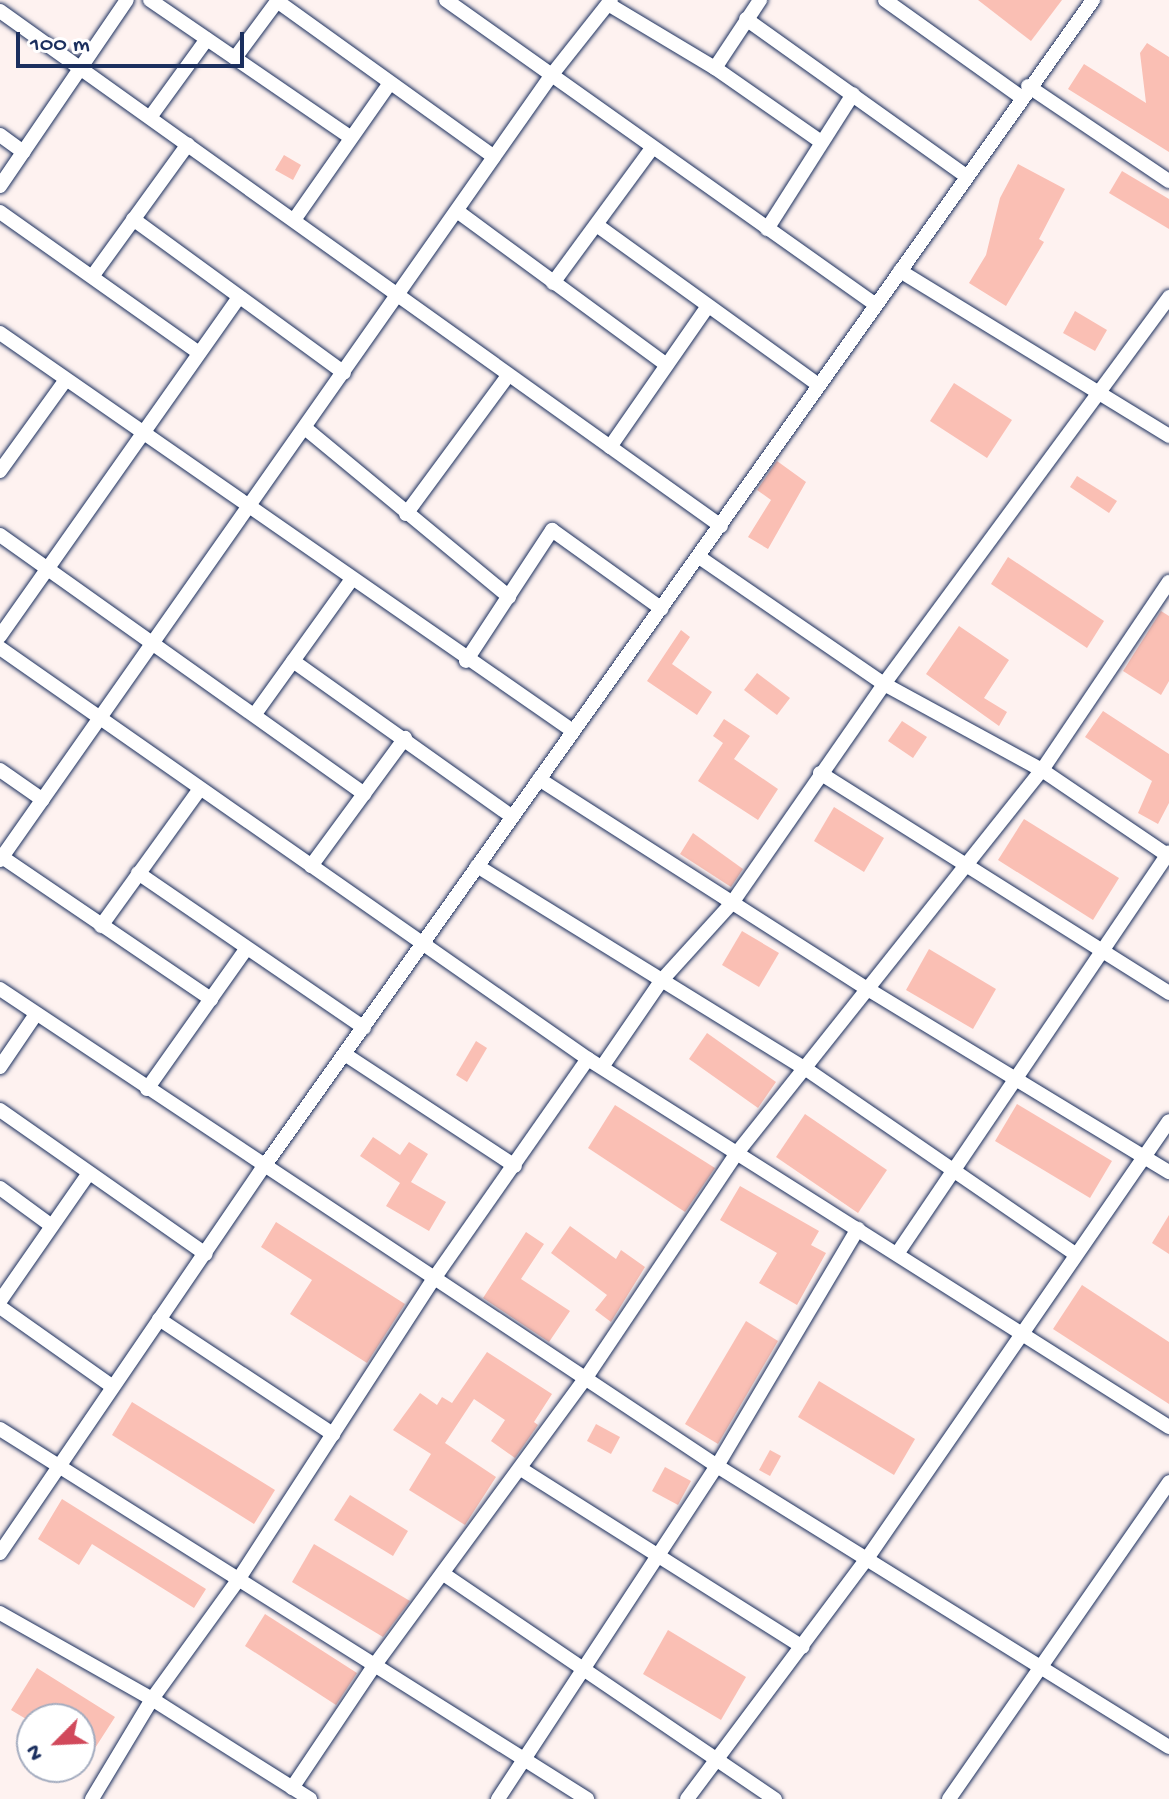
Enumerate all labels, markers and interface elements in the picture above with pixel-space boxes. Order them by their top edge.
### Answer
scale bar [20,16,248,66]
text: 100 m [30,31,90,60]
north arrow [16,1703,96,1783]
text: N [21,1740,51,1764]

